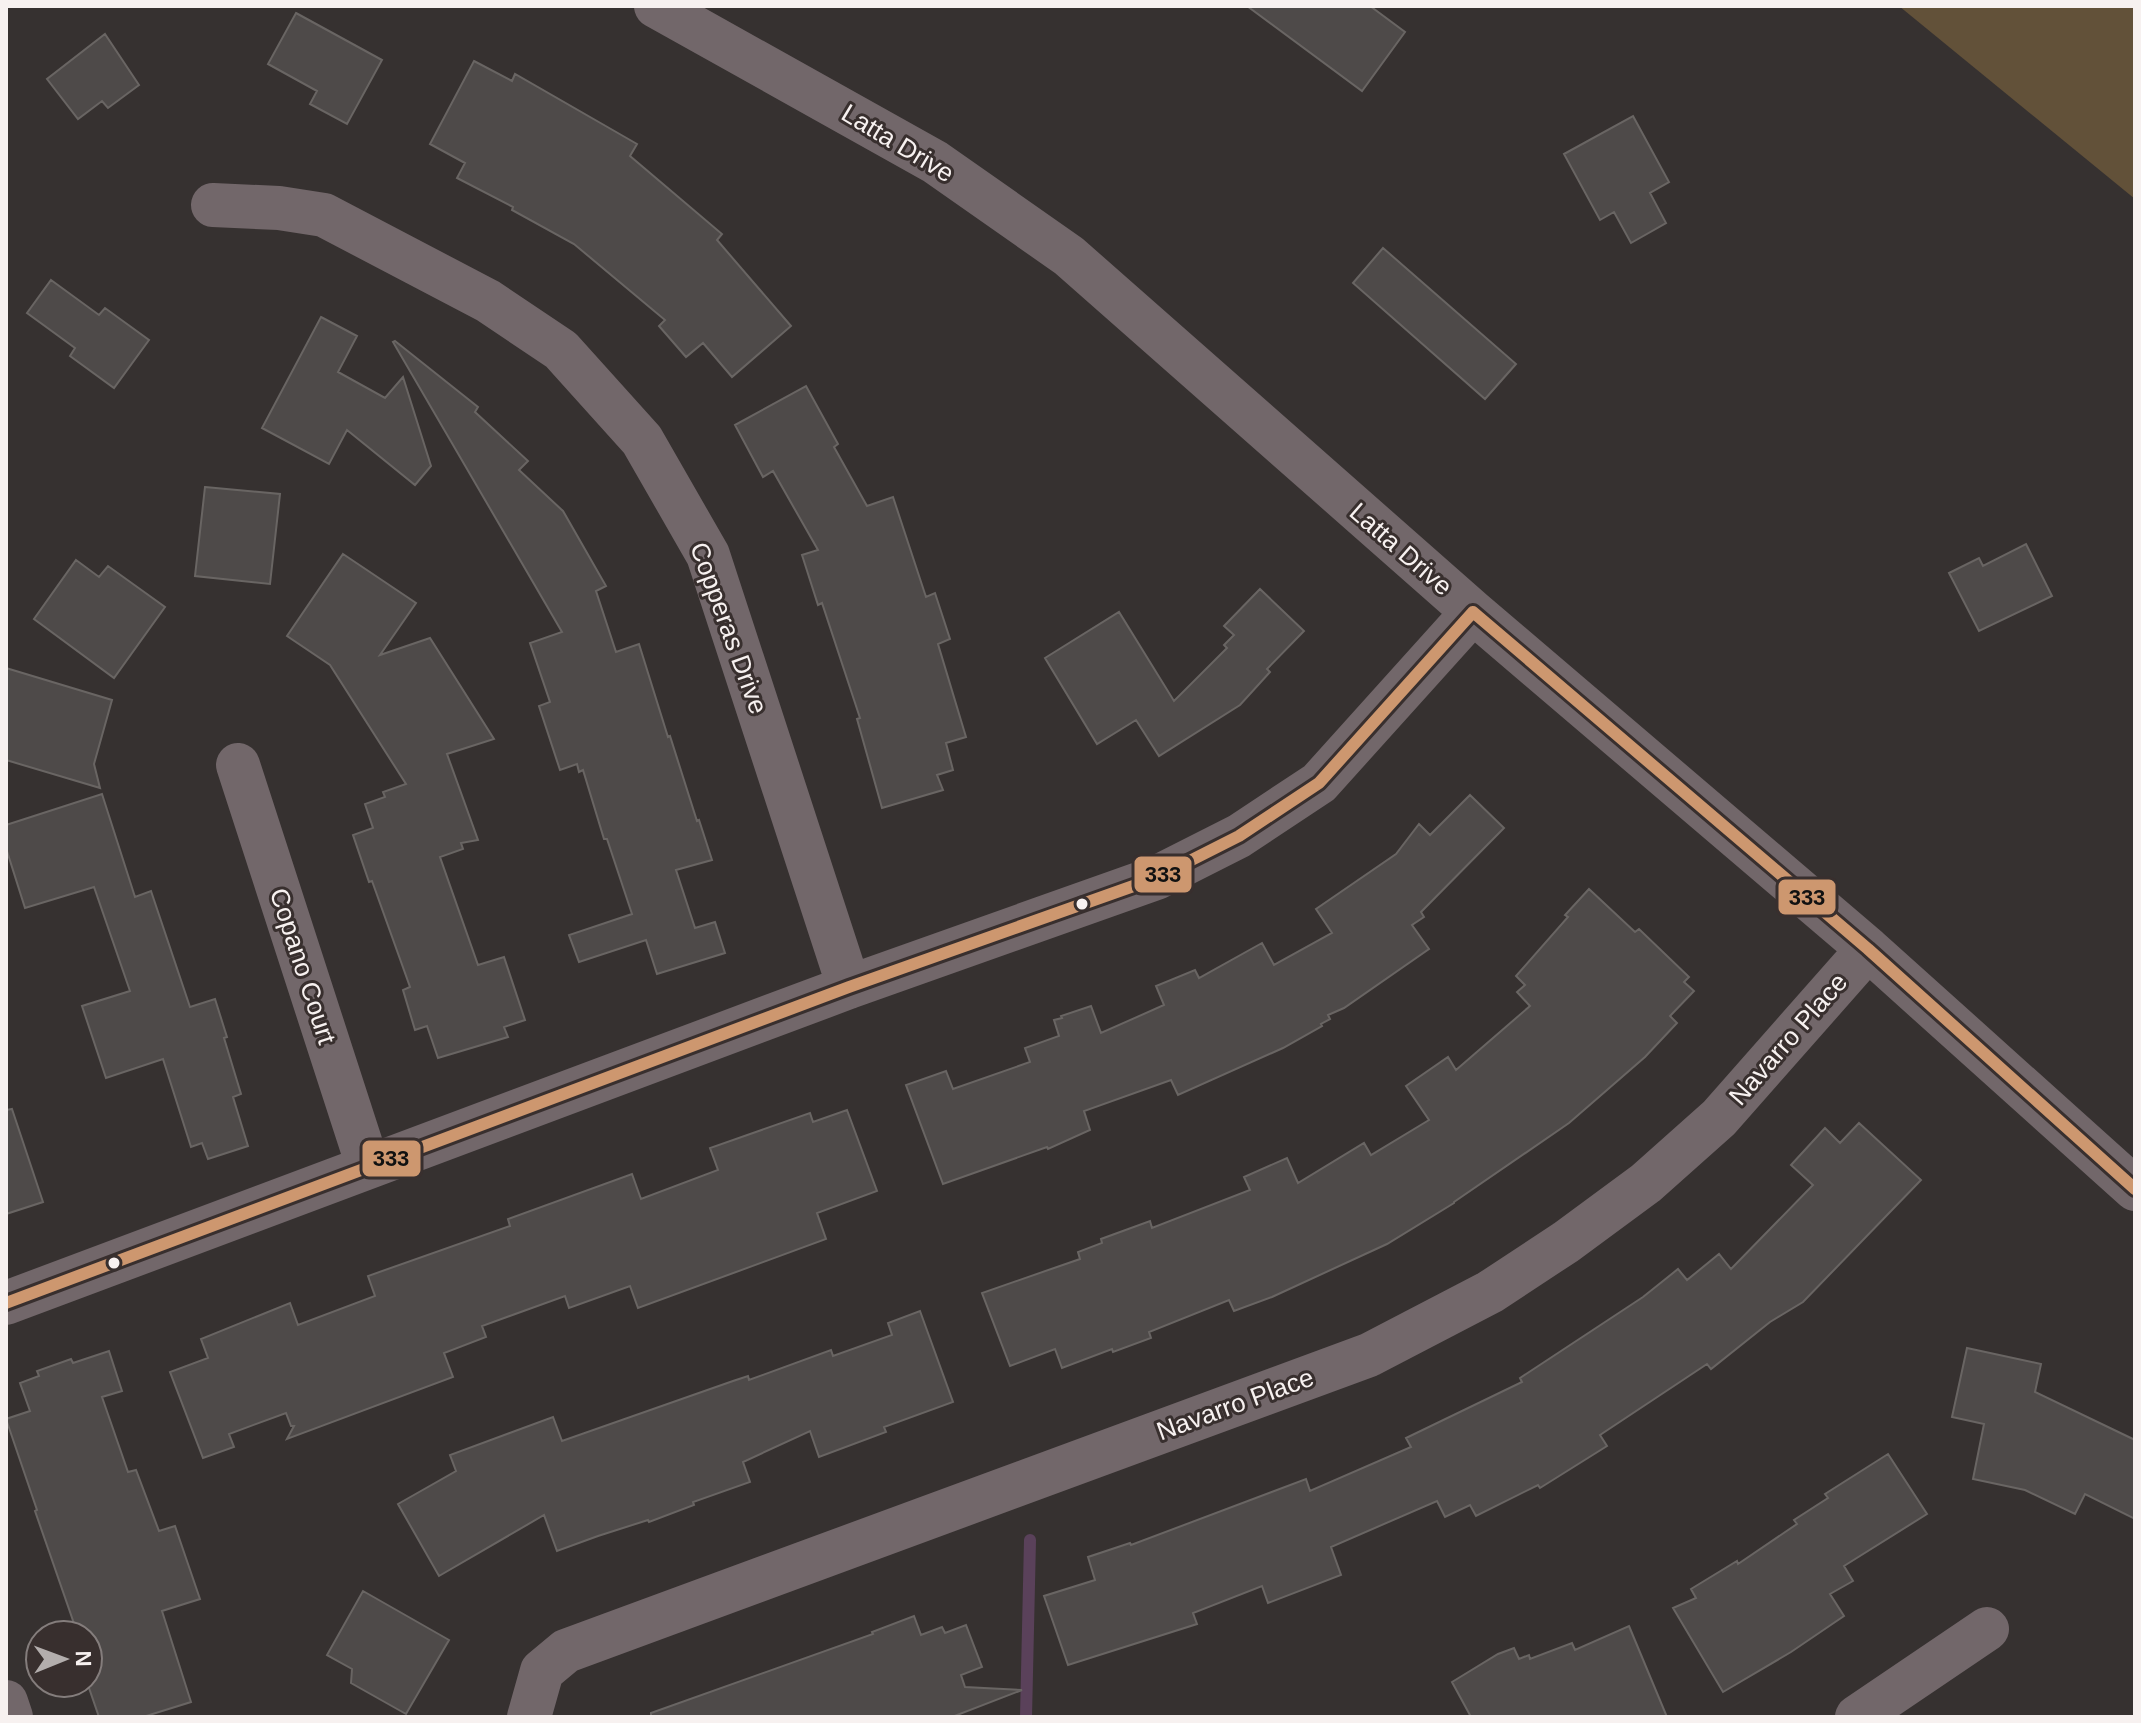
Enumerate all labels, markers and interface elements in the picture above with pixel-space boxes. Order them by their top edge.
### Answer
street label: Latta Drive [836,98,960,188]
street label: Latta Drive [1344,496,1458,602]
street label: Copperas Drive [684,538,774,718]
line badge: 333 [1133,855,1193,894]
text: 333 [1145,862,1181,887]
line badge: 333 [1777,878,1837,916]
street label: Copano Court [264,884,343,1048]
text: 333 [1789,885,1825,910]
unlabelled marker [1074,896,1090,912]
street label: Navarro Place [1723,967,1853,1111]
line badge: 333 [361,1139,422,1178]
text: 333 [373,1146,409,1171]
unlabelled marker [106,1255,122,1271]
street label: Navarro Place [1152,1362,1318,1446]
north arrow [24,1619,104,1699]
text: N [71,1650,96,1667]

